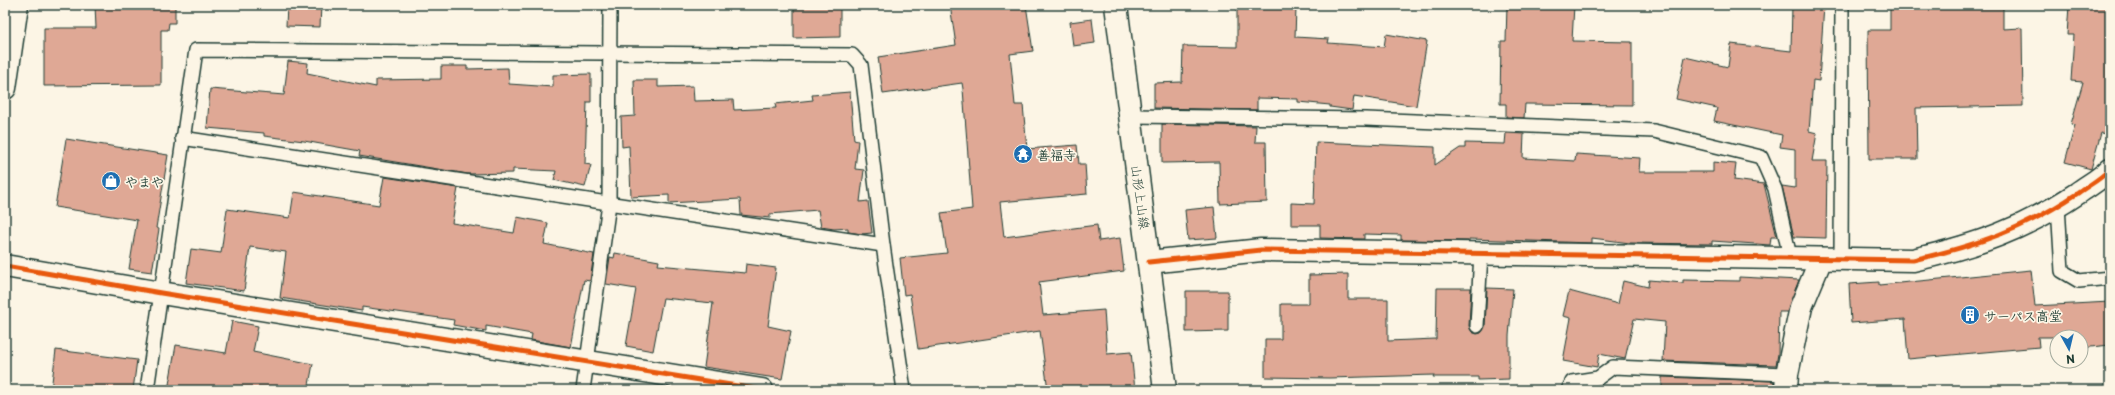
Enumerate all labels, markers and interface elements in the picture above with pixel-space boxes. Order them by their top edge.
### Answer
temple icon: 善福寺 [1012,143,1034,165]
place label: 善福寺 [1037,145,1076,164]
street label: 山形上山線 [1127,163,1155,231]
shop icon: やまや [100,170,122,192]
place label: やまや [125,172,164,191]
building icon: サーパス高堂 [1959,304,1981,326]
place label: サーパス高堂 [1984,306,2062,325]
north arrow [2049,329,2089,369]
text: N [2065,350,2076,368]

